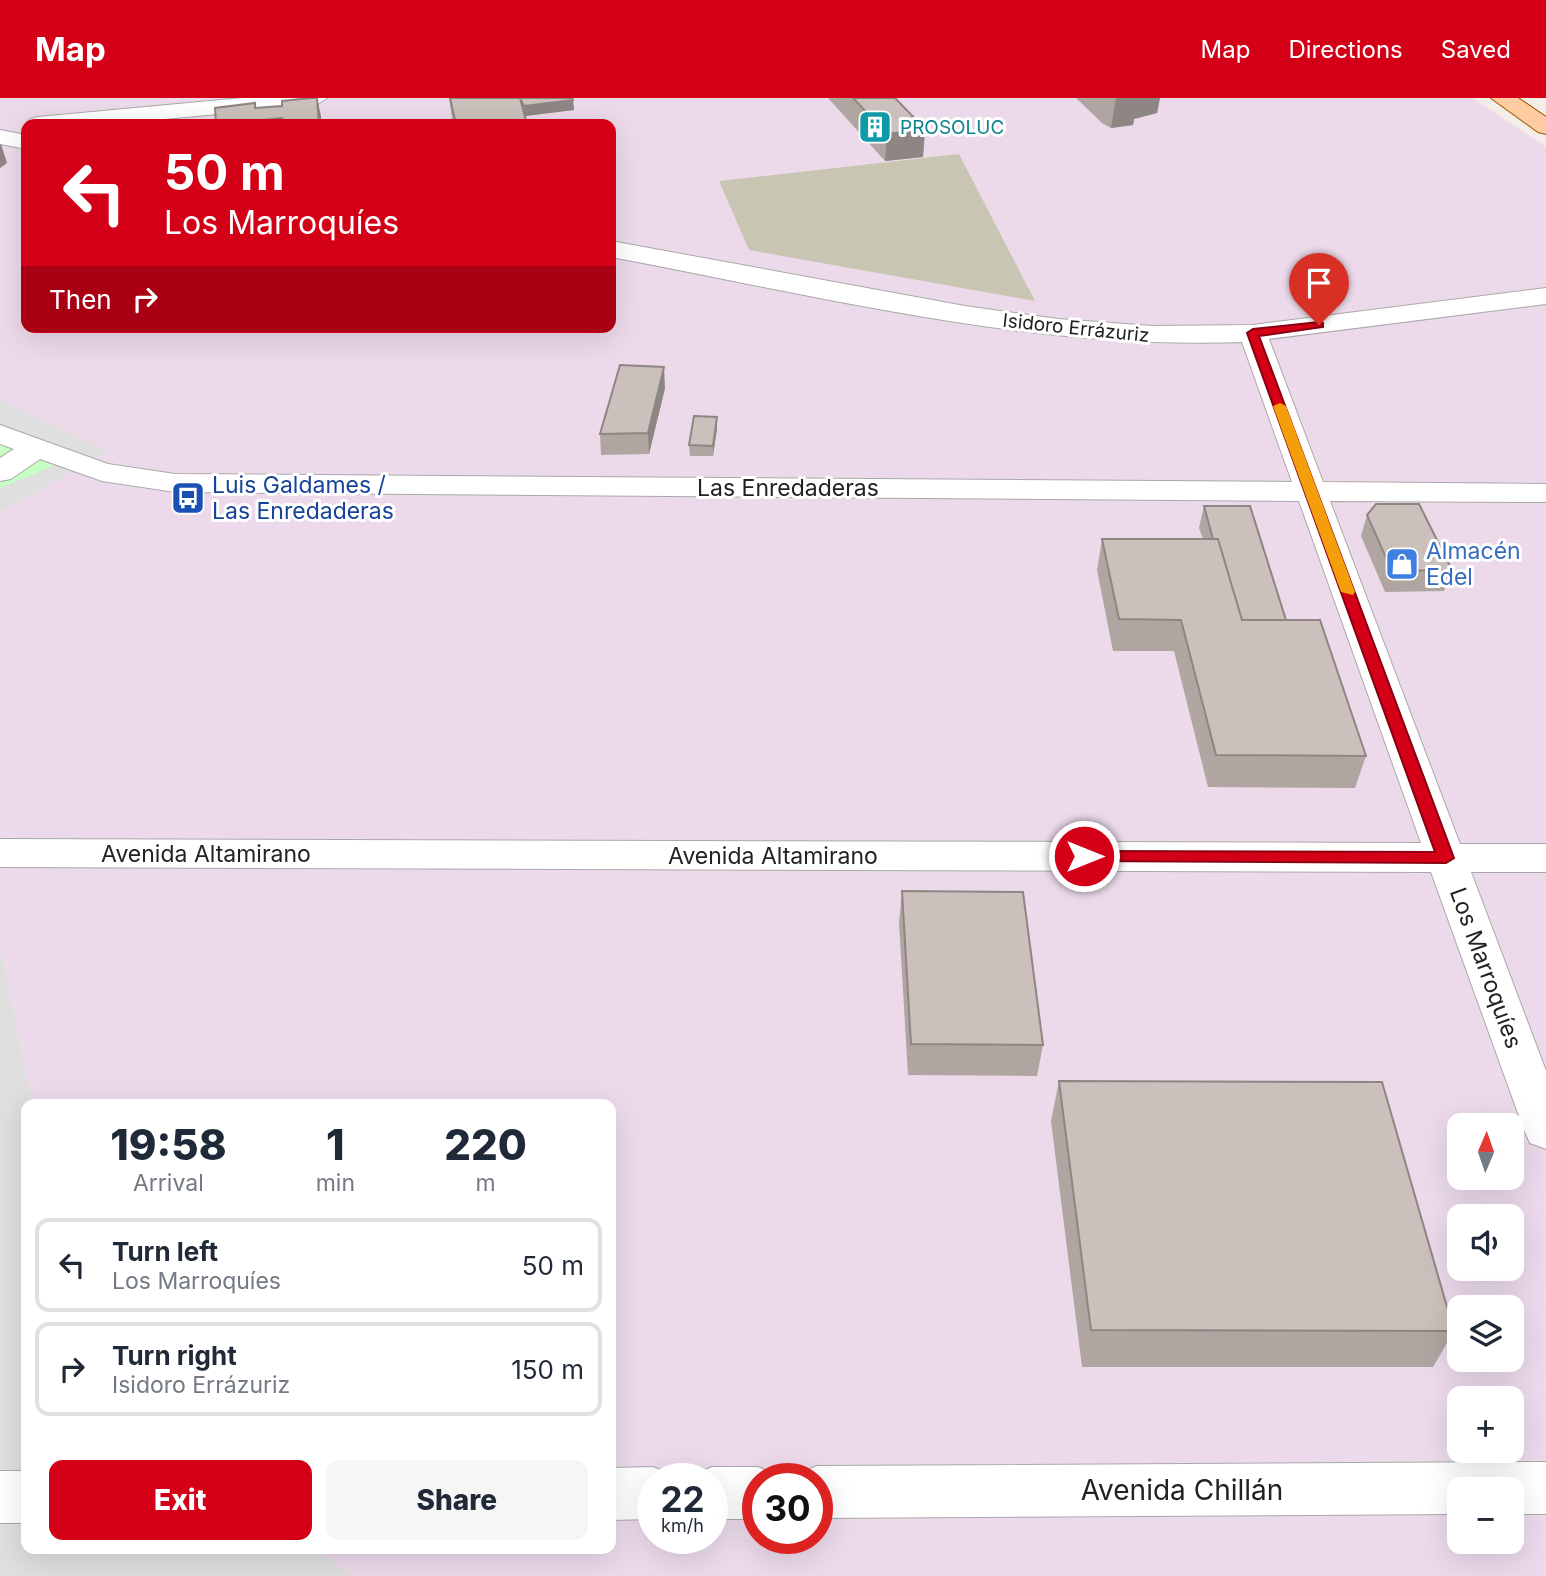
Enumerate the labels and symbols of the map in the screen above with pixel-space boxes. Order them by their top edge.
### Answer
building icon: PROSOLUC [856,108,894,146]
place label: PROSOLUC [900,116,1004,139]
pin [1289,253,1349,325]
street label: Isidoro Errázuriz [1002,309,1150,347]
place label: Luis Galdames / Las Enredaderas [212,471,394,525]
street label: Las Enredaderas [697,474,879,502]
bus stop icon: Luis Galdames / Las Enredaderas [169,479,207,517]
place label: Almacén Edel [1426,537,1521,591]
shop icon: Almacén Edel [1383,545,1421,583]
position arrow [1047,819,1121,893]
street label: Avenida Altamirano [101,840,311,868]
street label: Avenida Altamirano [668,842,878,870]
street label: Los Marroquíes [1444,884,1528,1052]
north arrow [1447,1113,1524,1190]
speed limit sign: 30 [742,1463,833,1554]
street label: Avenida Chillán [1081,1473,1283,1507]

